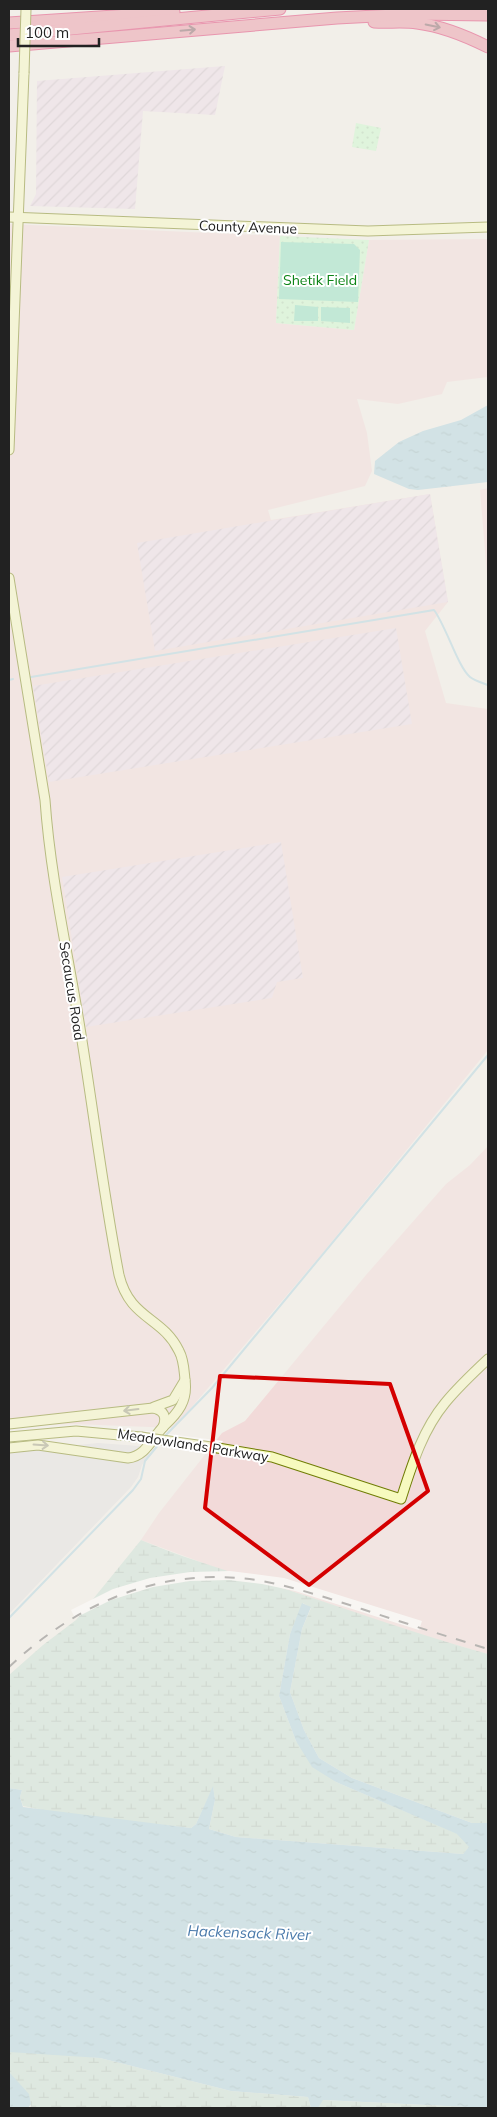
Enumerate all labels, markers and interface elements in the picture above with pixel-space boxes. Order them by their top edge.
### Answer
scale bar [18,15,99,47]
one-way arrow [425,22,441,31]
text: 100 m [25,23,69,42]
one-way arrow [180,26,196,35]
street label: County Avenue [199,216,297,238]
park label: Shetik Field [283,271,357,289]
street label: Secaucus Road [55,940,89,1042]
one-way arrow [123,1405,139,1415]
street label: Meadowlands Parkway [116,1424,270,1466]
one-way arrow [32,1441,48,1450]
water label: Hackensack River [187,1921,312,1944]

